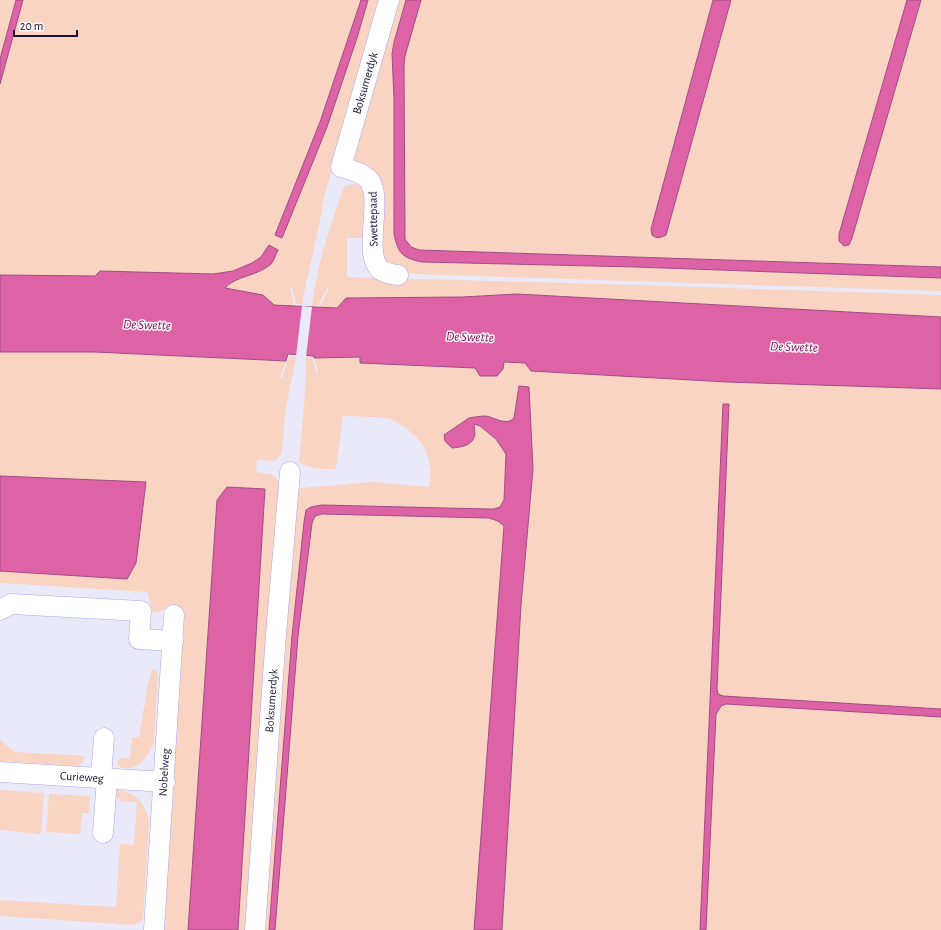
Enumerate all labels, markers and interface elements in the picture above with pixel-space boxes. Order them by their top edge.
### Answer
scale bar [14,12,77,38]
text: 20 m [20,20,43,32]
street label: Boksumerdyk [350,50,381,116]
street label: Swettepaad [367,191,379,247]
water label: De Swette [123,318,171,333]
water label: De Swette [446,330,494,345]
water label: De Swette [770,340,818,355]
street label: Boksumerdyk [263,668,280,733]
street label: Nobelweg [157,748,172,797]
street label: Curieweg [60,770,104,784]

